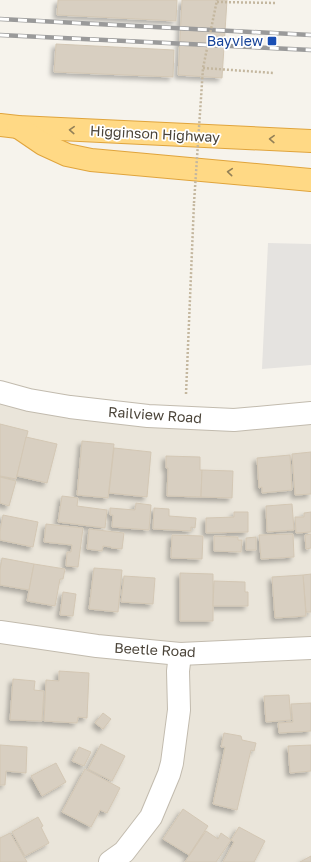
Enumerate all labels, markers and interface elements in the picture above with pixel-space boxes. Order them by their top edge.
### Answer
place label: Bayview [207,32,263,49]
marker: Bayview [266,35,278,47]
street label: Higginson Highway [90,122,220,145]
one-way arrow [69,125,75,134]
one-way arrow [269,135,275,144]
one-way arrow [227,168,233,177]
street label: Railview Road [108,403,202,426]
street label: Beetle Road [114,639,196,660]

